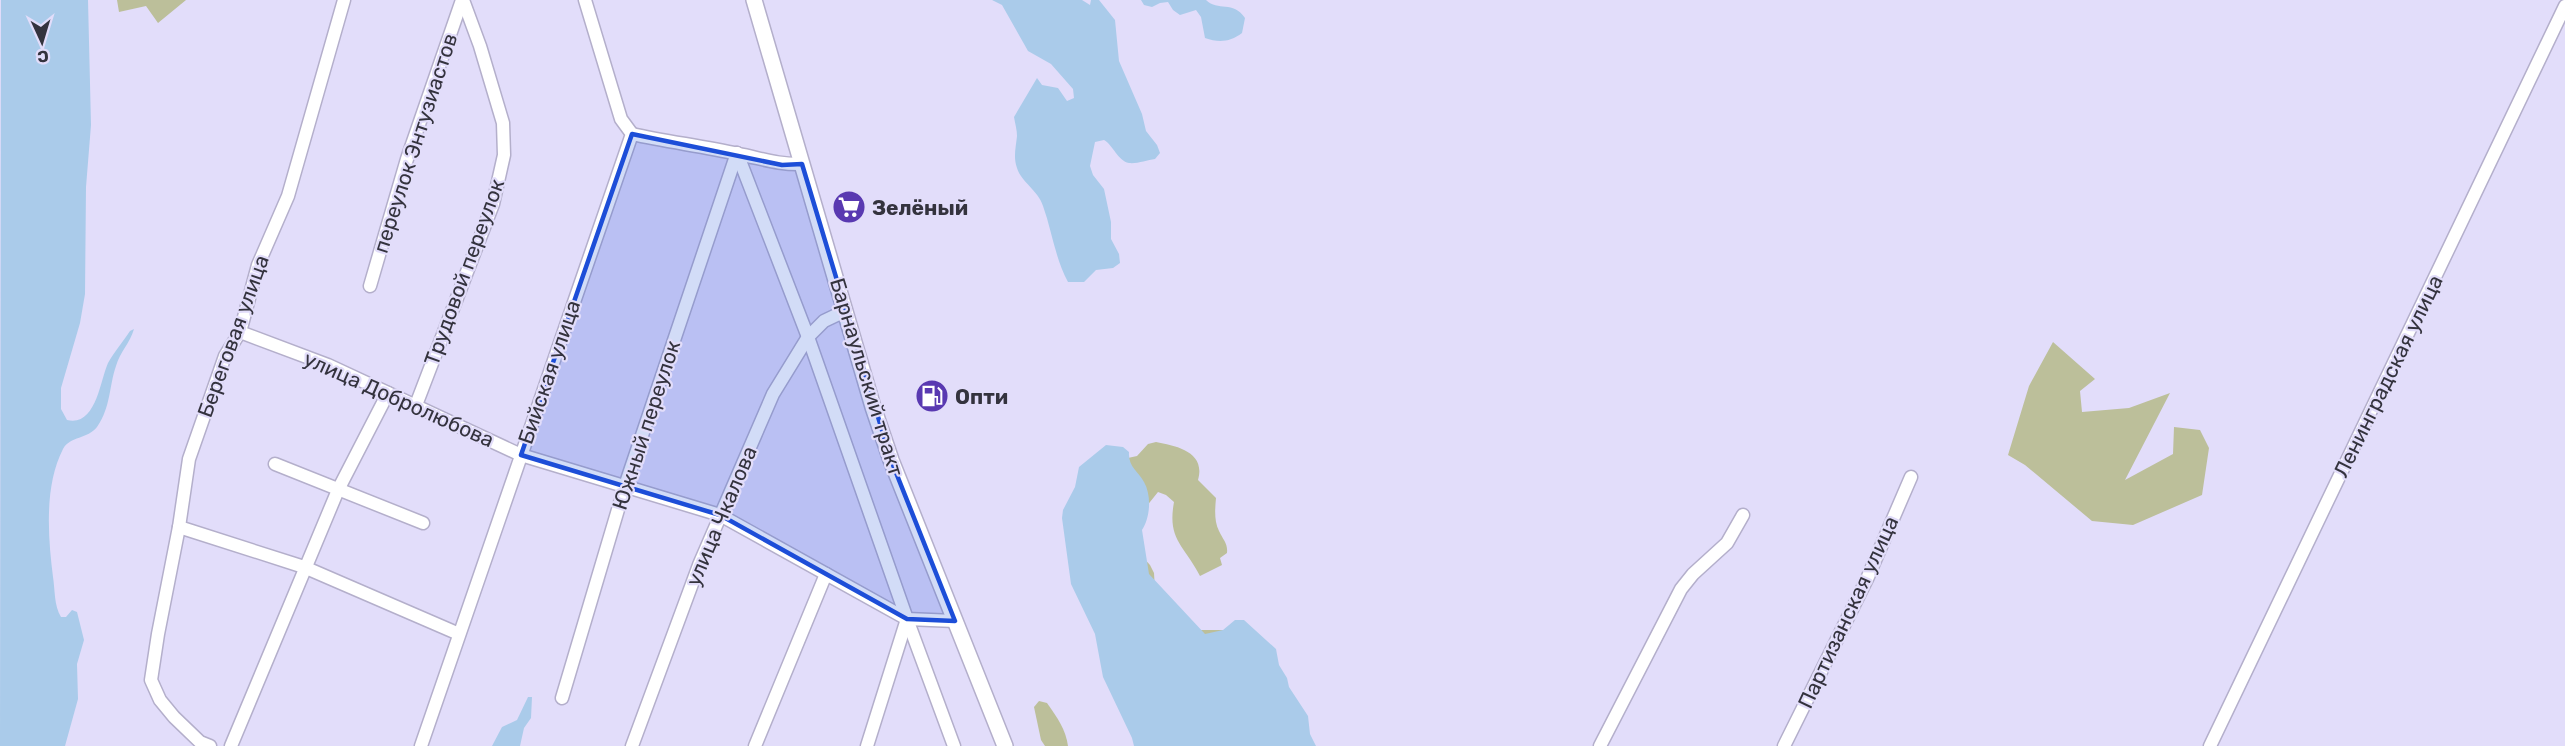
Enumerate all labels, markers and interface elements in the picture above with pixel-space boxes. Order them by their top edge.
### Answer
north arrow [12,12,72,72]
street label: переулок Энтузиастов [368,30,462,256]
text: С [37,47,49,66]
street label: Трудовой переулок [419,175,509,369]
supermarket icon: Зелёный [831,189,867,225]
place label: Зелёный [872,195,968,220]
street label: Береговая улица [192,252,274,420]
street label: Ленинградская улица [2328,271,2448,481]
street label: Барнаульский тракт [825,275,909,479]
street label: Бийская улица [513,297,585,447]
street label: Южный переулок [607,337,685,513]
street label: улица Добролюбова [300,346,498,452]
fuel station icon: Опти [914,378,950,414]
place label: Опти [955,384,1008,409]
street label: улица Чкалова [680,442,762,590]
street label: Партизанская улица [1792,512,1904,712]

